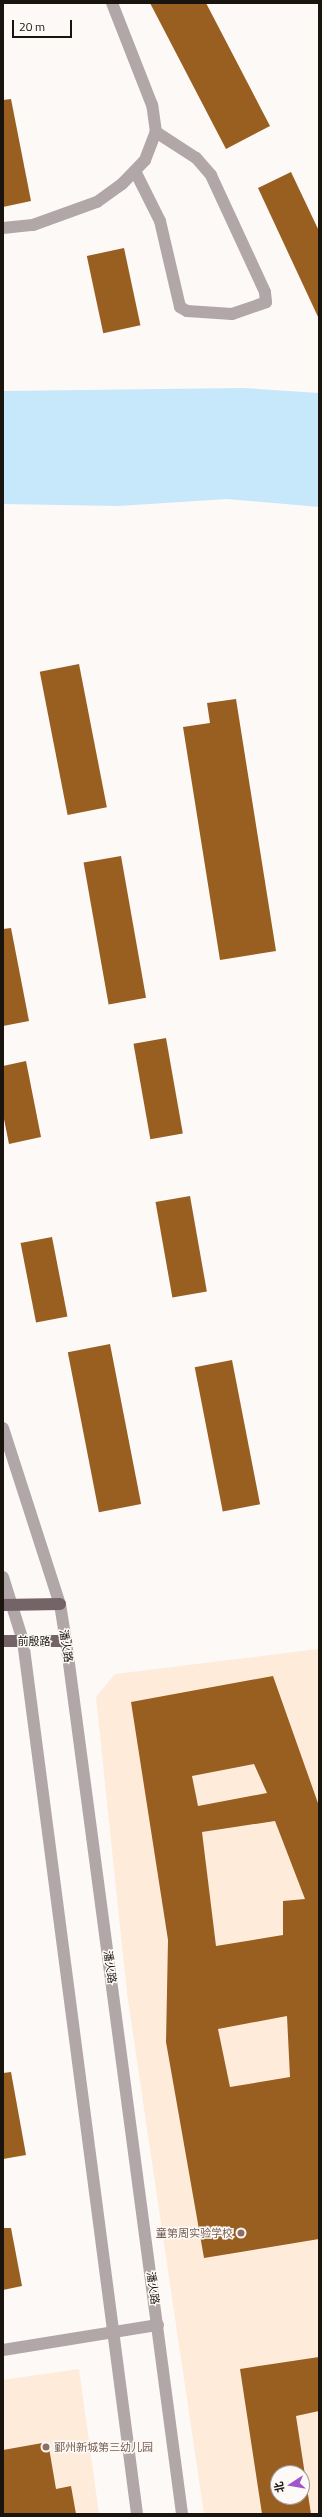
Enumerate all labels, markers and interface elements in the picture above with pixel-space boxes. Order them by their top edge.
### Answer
scale bar [14,12,74,38]
text: 20 m [19,17,45,36]
street label: 潘火路 [57,1629,75,1663]
street label: 前殷路 [18,1634,50,1648]
street label: 潘火路 [101,1950,119,1984]
place label: 童第周实验学校 [156,2226,233,2240]
marker: 童第周实验学校 [236,2228,246,2238]
street label: 潘火路 [144,2271,162,2305]
place label: 鄞州新城第三幼儿园 [54,2440,153,2454]
marker: 鄞州新城第三幼儿园 [41,2442,51,2452]
north arrow [270,2465,310,2505]
text: 北 [270,2480,288,2494]

